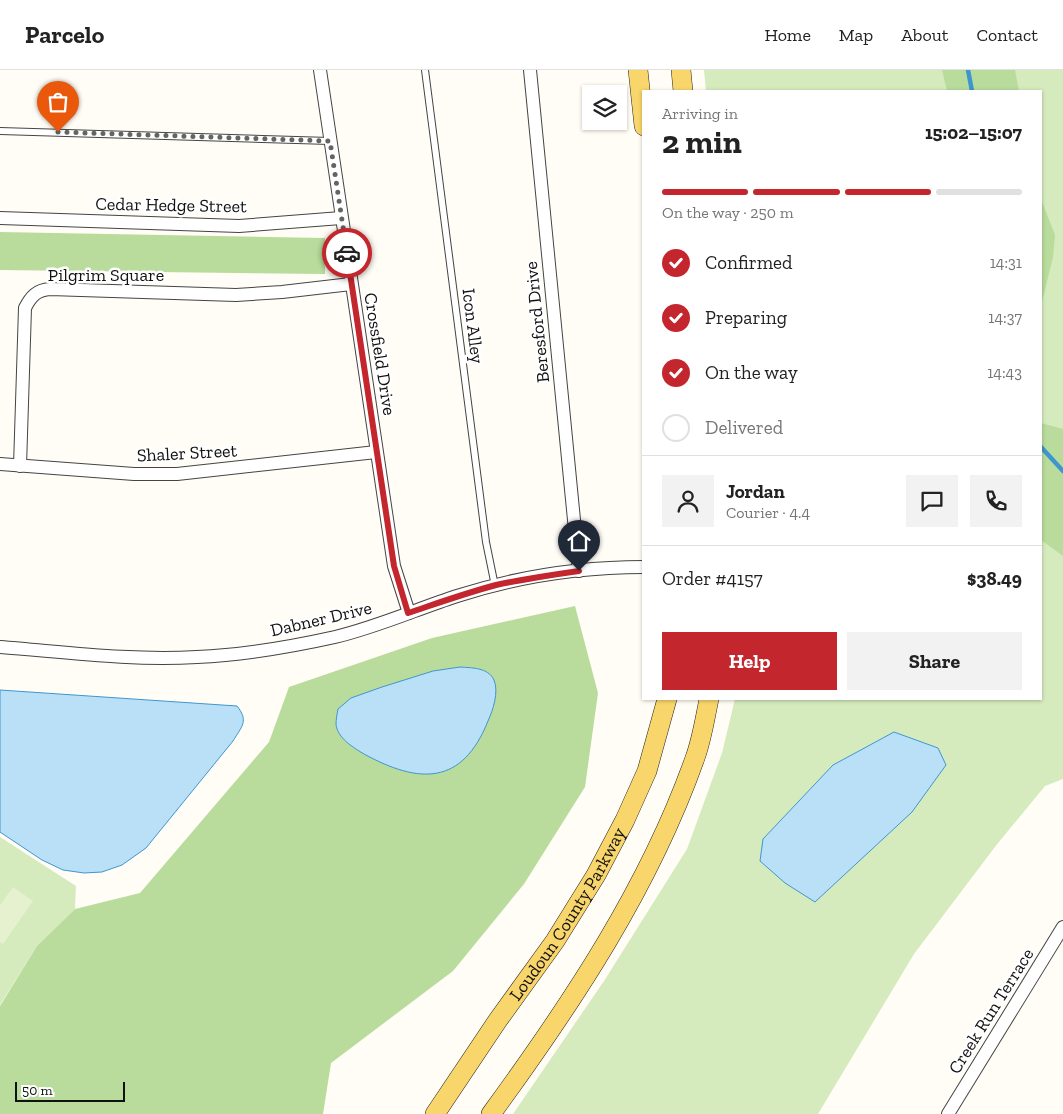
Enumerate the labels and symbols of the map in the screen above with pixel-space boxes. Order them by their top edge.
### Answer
pin [37,81,79,132]
street label: Cedar Hedge Street [95,193,247,217]
courier [322,228,372,278]
street label: Beresford Drive [520,260,554,384]
street label: Pilgrim Square [48,264,164,286]
street label: Icon Alley [457,287,489,366]
street label: Crossfield Drive [359,291,401,417]
street label: Shaler Street [136,439,238,467]
pin [558,520,600,571]
street label: Dabner Drive [268,597,374,641]
street label: Loudoun County Parkway [505,823,630,1005]
street label: Creek Run Terrace [944,944,1038,1078]
scale bar [15,1079,125,1102]

